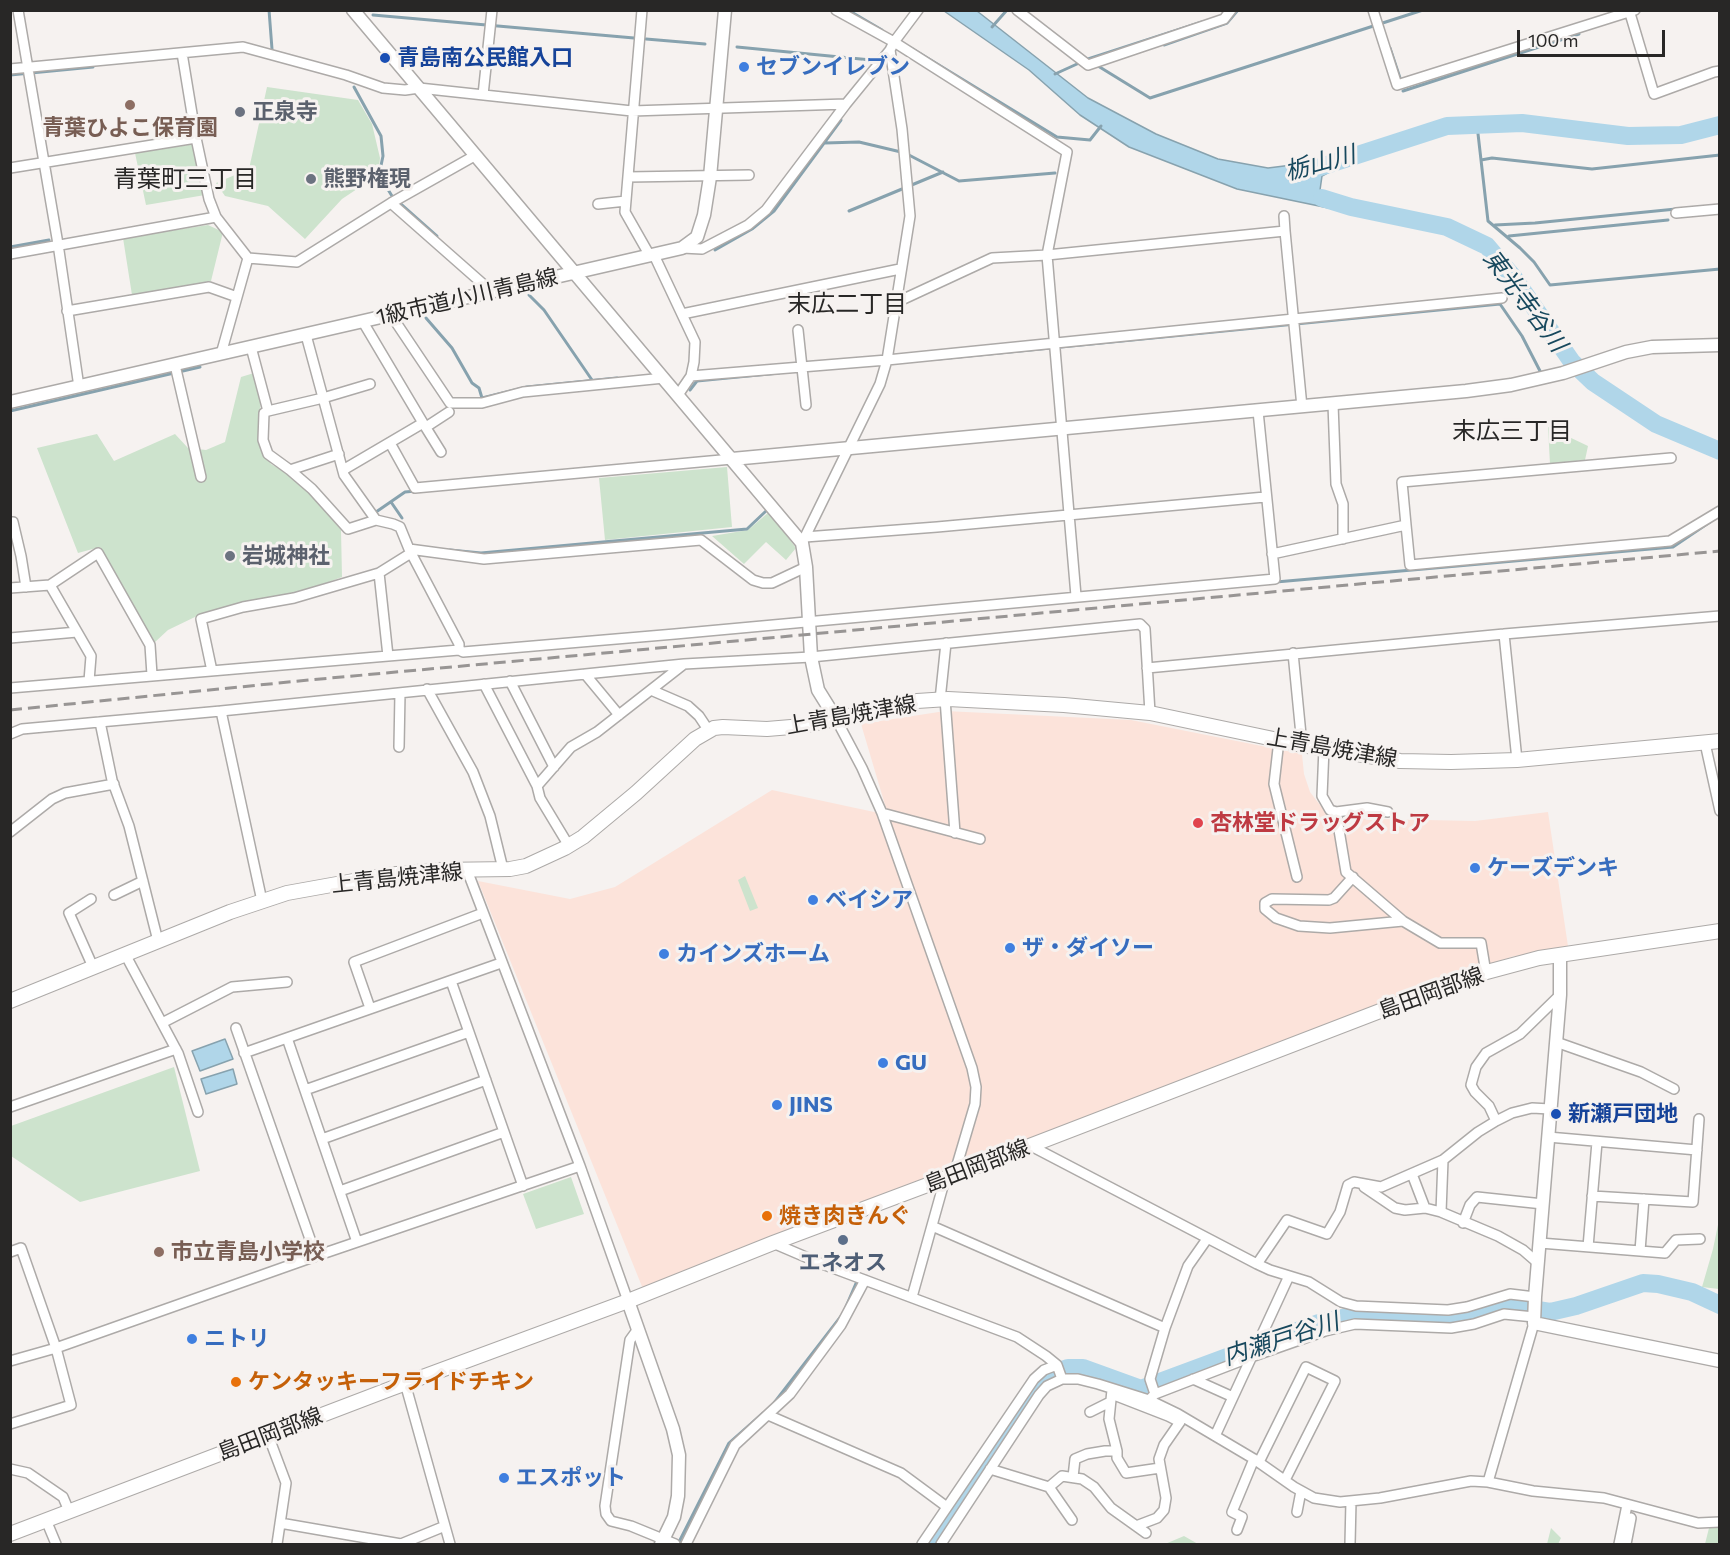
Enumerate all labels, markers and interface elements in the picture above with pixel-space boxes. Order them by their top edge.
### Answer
scale bar [1520,18,1668,56]
text: 100 m [1528,29,1578,51]
place label: 青島南公民館入口 [397,45,573,71]
marker: 青島南公民館入口 [378,51,392,65]
place label: セブンイレブン [756,54,910,80]
marker: セブンイレブン [737,60,751,74]
marker: 青葉ひよこ保育園 [123,98,137,112]
place label: 正泉寺 [252,99,318,125]
marker: 正泉寺 [233,105,247,119]
place label: 青葉ひよこ保育園 [42,115,218,141]
water label: 栃山川 [1281,140,1359,186]
district label: 青葉町三丁目 [113,165,257,193]
place label: 熊野権現 [323,166,411,192]
marker: 熊野権現 [304,172,318,186]
water label: 東光寺谷川 [1477,244,1573,358]
street label: 1級市道小川青島線 [374,263,560,331]
district label: 末広二丁目 [787,290,907,318]
district label: 末広三丁目 [1452,417,1572,445]
place label: 岩城神社 [242,543,330,569]
marker: 岩城神社 [223,549,237,563]
street label: 上青島焼津線 [784,691,918,739]
street label: 上青島焼津線 [1265,724,1399,772]
place label: 杏林堂ドラッグストア [1210,810,1430,836]
marker: 杏林堂ドラッグストア [1191,816,1205,830]
place label: ケーズデンキ [1487,855,1619,881]
street label: 上青島焼津線 [330,858,464,898]
marker: ケーズデンキ [1468,861,1482,875]
place label: ベイシア [825,887,913,913]
marker: ベイシア [806,893,820,907]
place label: ザ・ダイソー [1022,935,1154,961]
place label: カインズホーム [676,941,830,967]
marker: ザ・ダイソー [1003,941,1017,955]
marker: カインズホーム [657,947,671,961]
street label: 島田岡部線 [1375,962,1487,1024]
place label: GU [895,1050,927,1076]
marker: GU [876,1056,890,1070]
place label: JINS [789,1092,833,1118]
marker: JINS [770,1098,784,1112]
place label: 新瀬戸団地 [1568,1101,1678,1127]
marker: 新瀬戸団地 [1549,1107,1563,1121]
street label: 島田岡部線 [921,1134,1033,1198]
place label: 焼き肉きんぐ [779,1203,911,1229]
marker: 焼き肉きんぐ [760,1209,774,1223]
marker: エネオス [836,1233,850,1247]
place label: 市立青島小学校 [171,1239,325,1265]
marker: 市立青島小学校 [152,1245,166,1259]
place label: エネオス [799,1250,887,1276]
water label: 内瀬戸谷川 [1219,1307,1343,1371]
place label: ニトリ [204,1326,270,1352]
marker: ニトリ [185,1332,199,1346]
place label: ケンタッキーフライドチキン [248,1369,534,1395]
marker: ケンタッキーフライドチキン [229,1375,243,1389]
street label: 島田岡部線 [214,1402,326,1466]
place label: エスポット [516,1465,626,1491]
marker: エスポット [497,1471,511,1485]

